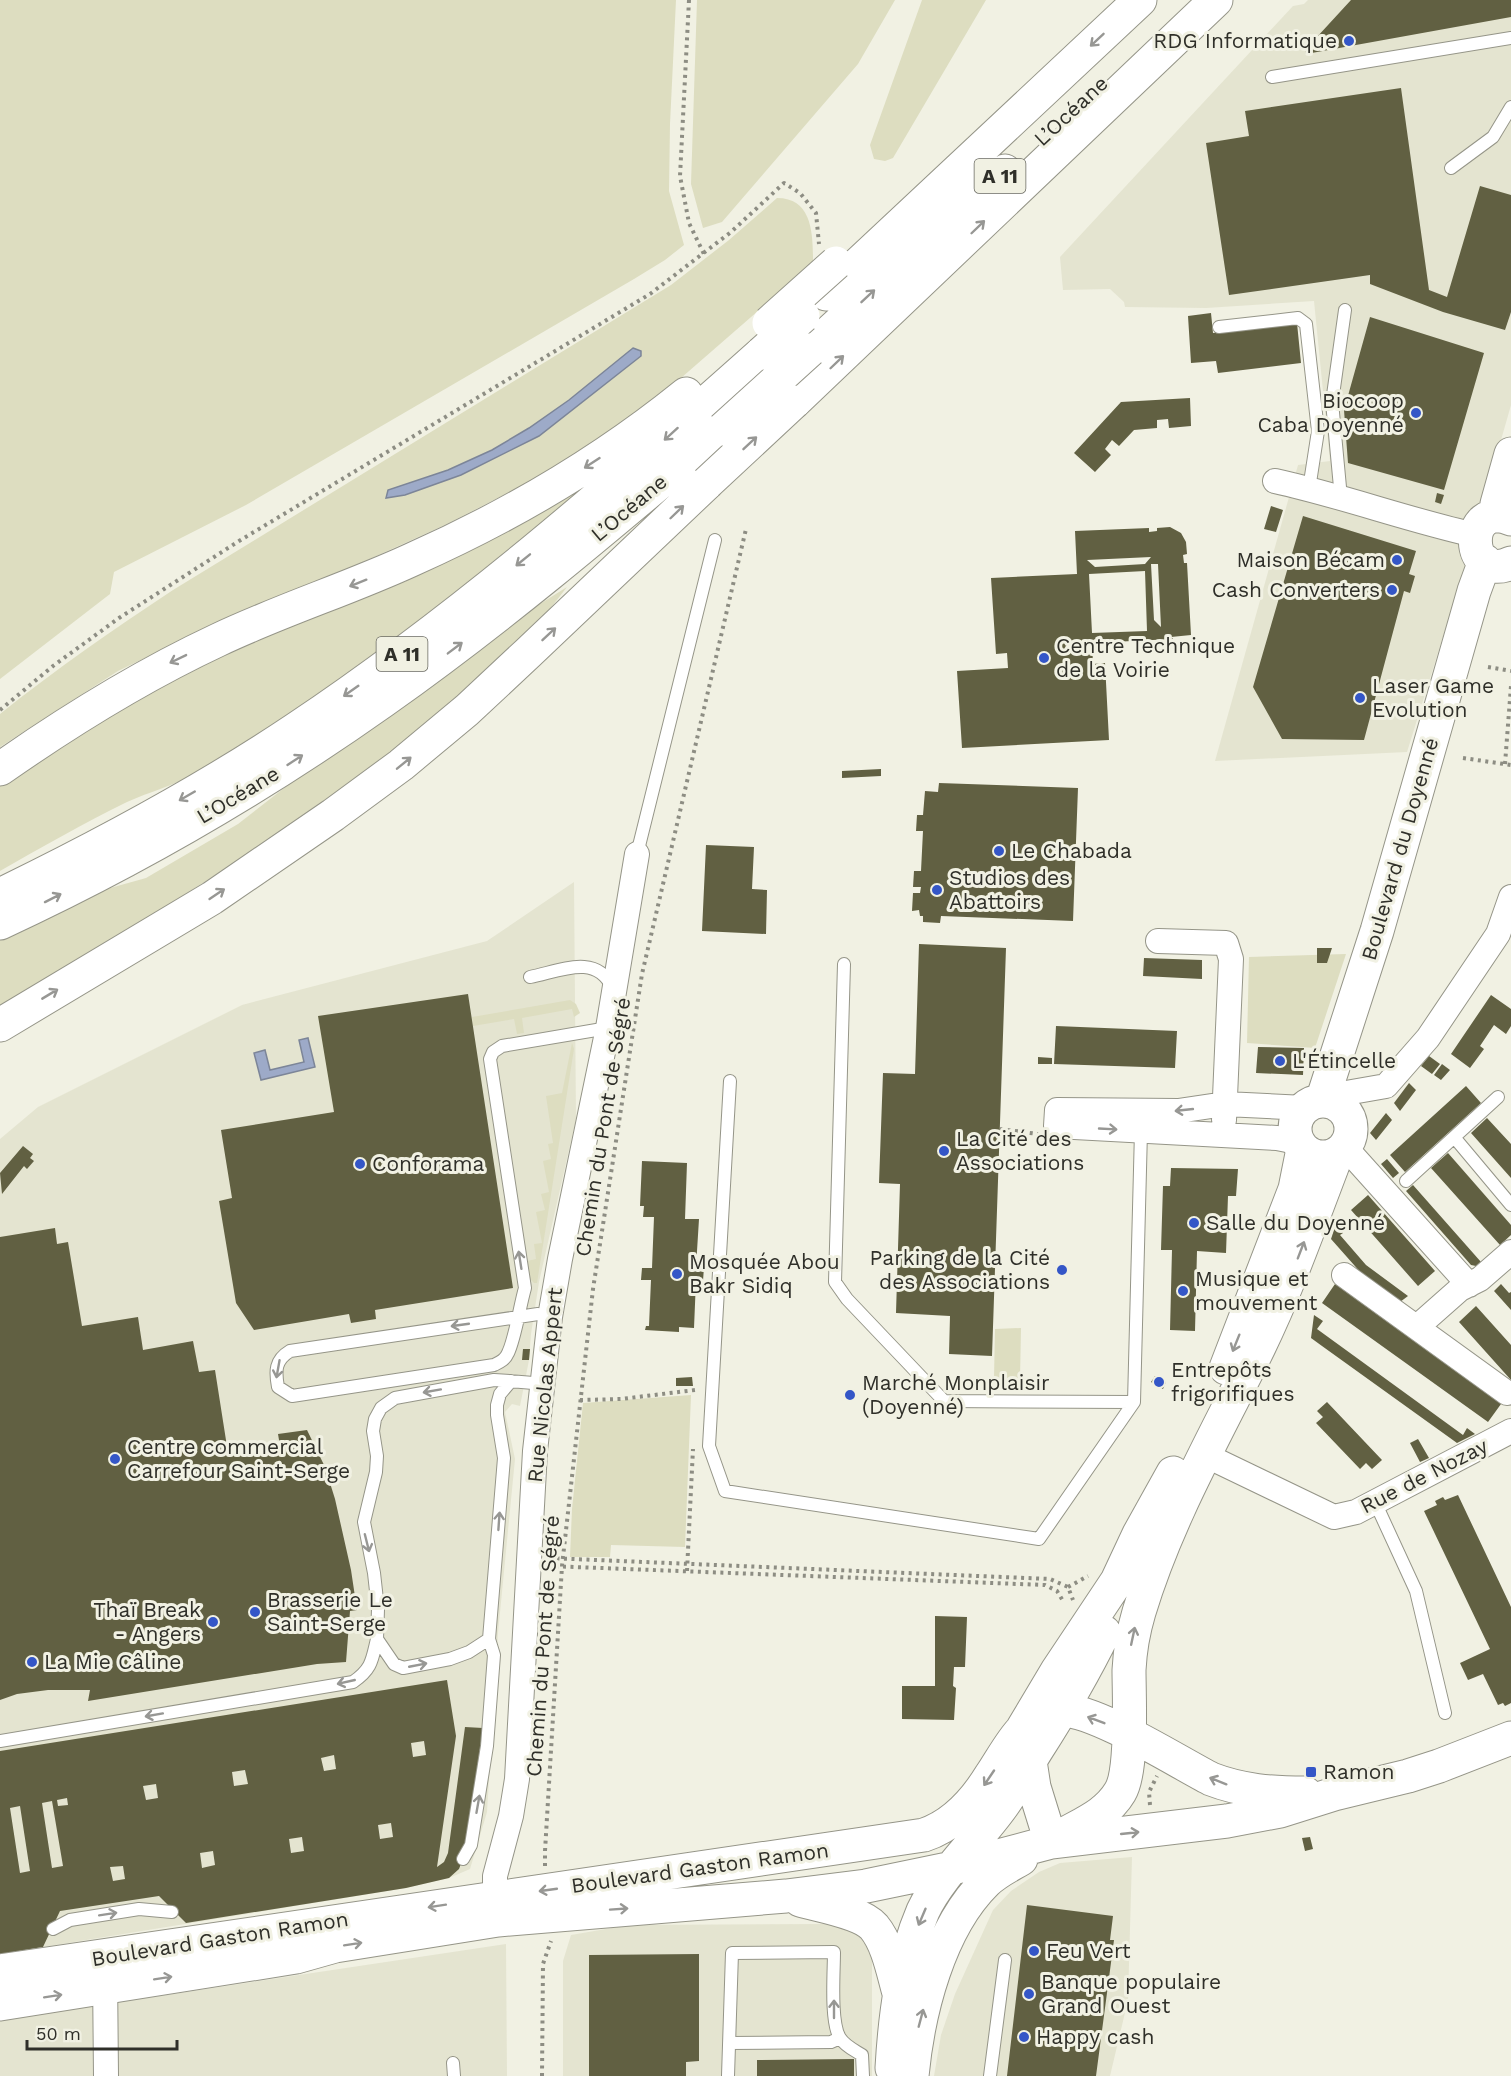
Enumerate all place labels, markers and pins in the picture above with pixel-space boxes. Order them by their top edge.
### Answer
place label: RDG Informatique [1153,28,1337,53]
marker: RDG Informatique [1342,34,1356,48]
place label: Biocoop Caba Doyenné [1257,388,1404,437]
marker: Biocoop Caba Doyenné [1409,406,1423,420]
place label: Maison Bécam [1236,547,1385,572]
marker: Maison Bécam [1390,553,1404,567]
place label: Cash Converters [1212,577,1380,602]
marker: Cash Converters [1385,583,1399,597]
place label: Centre Technique de la Voirie [1056,633,1235,682]
marker: Centre Technique de la Voirie [1037,651,1051,665]
place label: Laser Game Evolution [1372,673,1494,722]
marker: Laser Game Evolution [1353,691,1367,705]
place label: Le Chabada [1011,838,1132,863]
marker: Le Chabada [992,844,1006,858]
place label: Studios des Abattoirs [949,865,1070,914]
marker: Studios des Abattoirs [930,883,944,897]
place label: L'Étincelle [1292,1048,1396,1073]
marker: L'Étincelle [1273,1054,1287,1068]
place label: La Cité des Associations [956,1126,1084,1175]
marker: La Cité des Associations [937,1144,951,1158]
place label: Conforama [372,1151,485,1176]
marker: Conforama [353,1157,367,1171]
place label: Salle du Doyenné [1206,1210,1385,1235]
marker: Salle du Doyenné [1187,1216,1201,1230]
place label: Parking de la Cité des Associations [870,1245,1050,1294]
place label: Mosquée Abou Bakr Sidiq [689,1249,840,1298]
marker: Parking de la Cité des Associations [1055,1263,1069,1277]
place label: Musique et mouvement [1195,1266,1318,1315]
marker: Mosquée Abou Bakr Sidiq [670,1267,684,1281]
marker: Musique et mouvement [1176,1284,1190,1298]
place label: Entrepôts frigorifiques [1171,1357,1294,1406]
place label: Marché Monplaisir (Doyenné) [862,1370,1050,1419]
marker: Entrepôts frigorifiques [1152,1375,1166,1389]
marker: Marché Monplaisir (Doyenné) [843,1388,857,1402]
place label: Centre commercial Carrefour Saint-Serge [127,1434,350,1483]
marker: Centre commercial Carrefour Saint-Serge [108,1452,122,1466]
place label: Brasserie Le Saint-Serge [267,1587,393,1636]
place label: Thaï Break - Angers [93,1597,201,1646]
marker: Brasserie Le Saint-Serge [248,1605,262,1619]
marker: Thaï Break - Angers [206,1615,220,1629]
place label: La Mie Câline [44,1649,181,1674]
marker: La Mie Câline [25,1655,39,1669]
place label: Ramon [1323,1759,1394,1784]
marker: Ramon [1304,1765,1318,1779]
place label: Feu Vert [1046,1938,1131,1963]
marker: Feu Vert [1027,1944,1041,1958]
place label: Banque populaire Grand Ouest [1041,1969,1221,2018]
marker: Banque populaire Grand Ouest [1022,1987,1036,2001]
place label: Happy cash [1036,2024,1154,2049]
marker: Happy cash [1017,2030,1031,2044]

